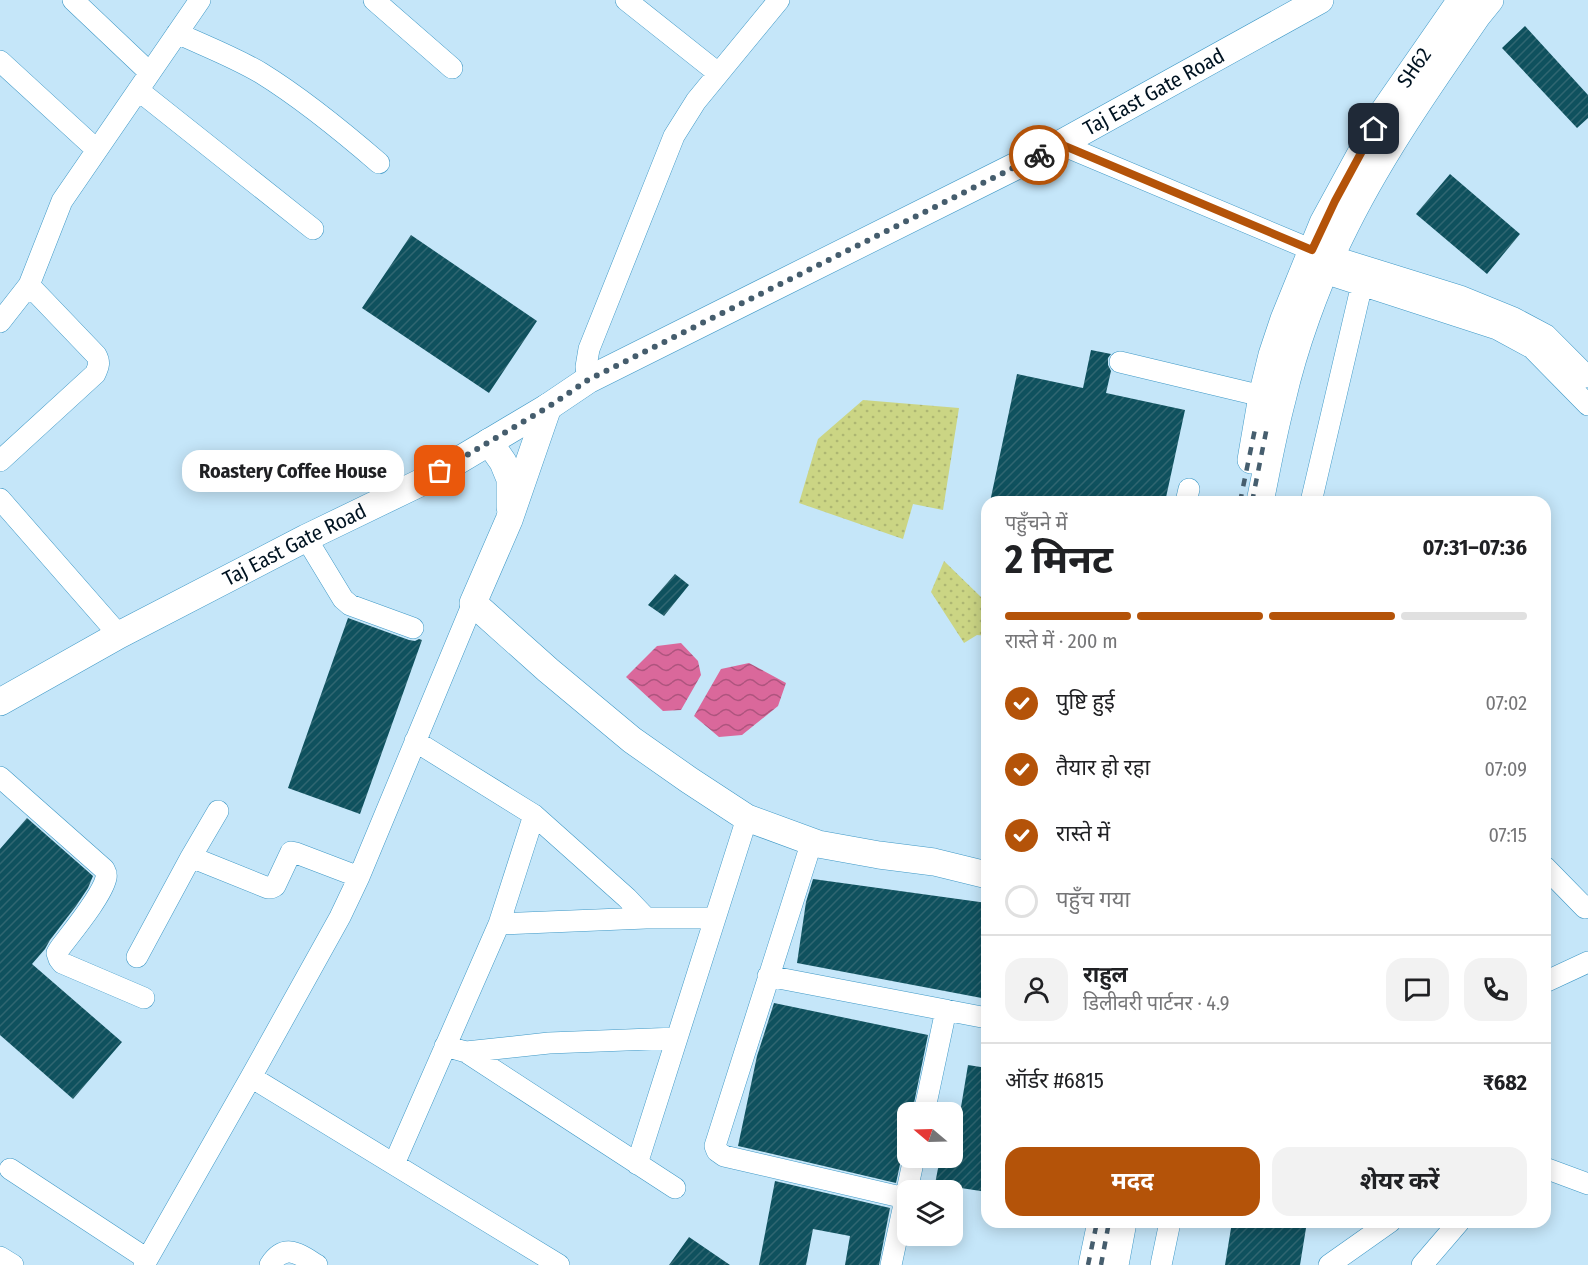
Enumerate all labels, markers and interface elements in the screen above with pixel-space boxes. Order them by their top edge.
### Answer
street label: Taj East Gate Road [1079,42,1229,141]
street label: SH62 [1391,43,1437,93]
pin [1348,103,1399,154]
icon: home [1357,112,1390,145]
courier [1009,125,1069,185]
icon: bike [1023,139,1056,172]
pin [414,445,465,496]
callout: Roastery Coffee House [182,450,404,492]
icon: bag [423,454,456,487]
text: Roastery Coffee House [199,459,387,483]
street label: Taj East Gate Road [218,498,371,592]
text: पहुँचने में [1005,511,1067,535]
text: 07:31–07:36 [1423,534,1527,561]
text: 2 मिनट [1005,537,1113,583]
text: रास्ते में · 200 m [1005,629,1118,653]
icon: check [1005,687,1038,720]
text: पुष्टि हुई [1056,688,1115,715]
text: 07:02 [1486,691,1527,715]
icon: check [1005,753,1038,786]
text: तैयार हो रहा [1056,754,1150,781]
text: 07:09 [1485,757,1527,781]
icon: check [1005,819,1038,852]
text: रास्ते में [1056,820,1110,847]
text: 07:15 [1488,823,1527,847]
text: पहुँच गया [1056,886,1130,913]
button: person [1005,958,1068,1021]
button: chat [1386,958,1449,1021]
button: phone [1464,958,1527,1021]
text: राहुल [1083,961,1128,988]
text: डिलीवरी पार्टनर · 4.9 [1083,991,1229,1015]
text: ऑर्डर #6815 [1005,1067,1104,1094]
text: ₹682 [1483,1069,1527,1096]
north arrow [897,1102,963,1168]
map controls [897,1102,963,1246]
button: मदद [1005,1147,1260,1216]
button: शेयर करें [1272,1147,1527,1216]
button: layers [897,1180,963,1246]

